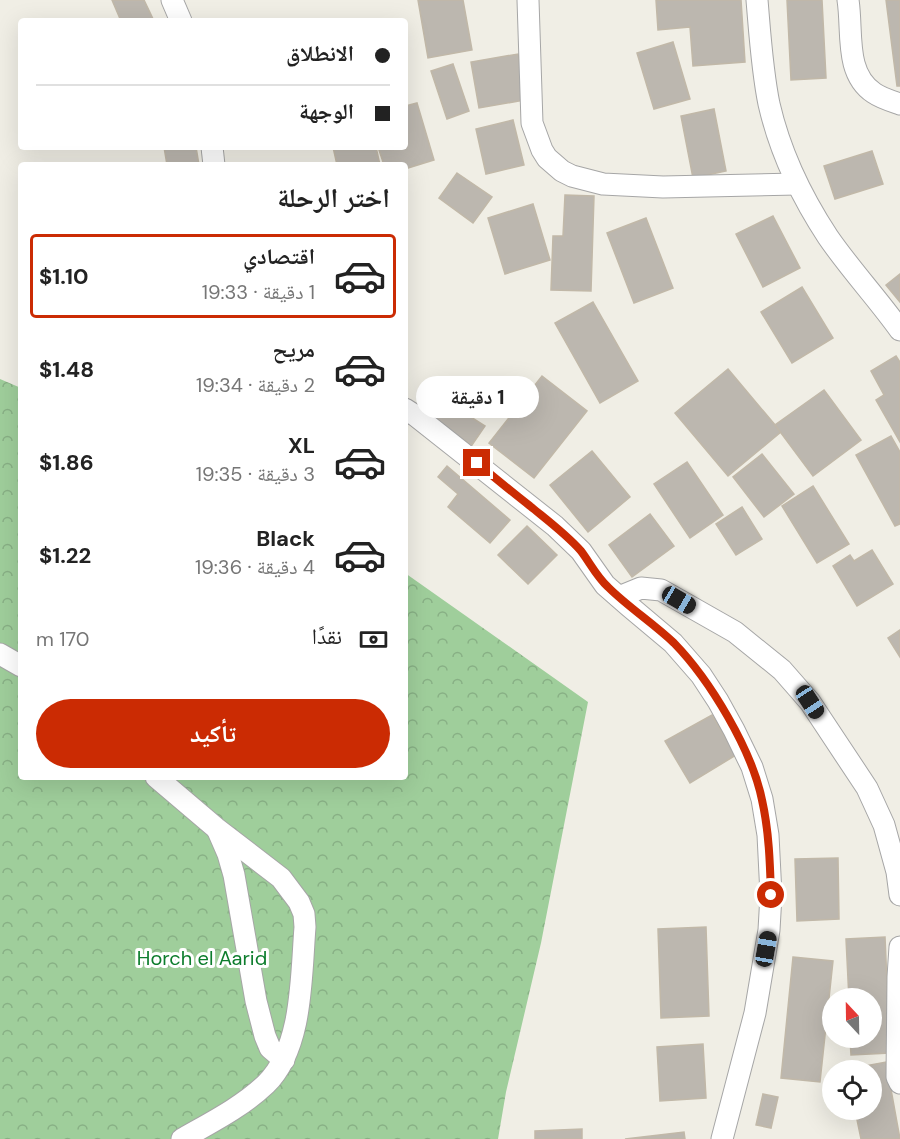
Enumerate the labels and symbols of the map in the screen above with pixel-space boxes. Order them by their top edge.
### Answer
callout: 1 دقيقة [416,376,538,418]
route end [463,449,490,476]
car [659,583,699,617]
car [793,682,827,722]
route start [757,881,784,908]
car [754,930,778,968]
park label: Horch el Aarid [137,945,267,971]
north arrow [822,988,882,1048]

